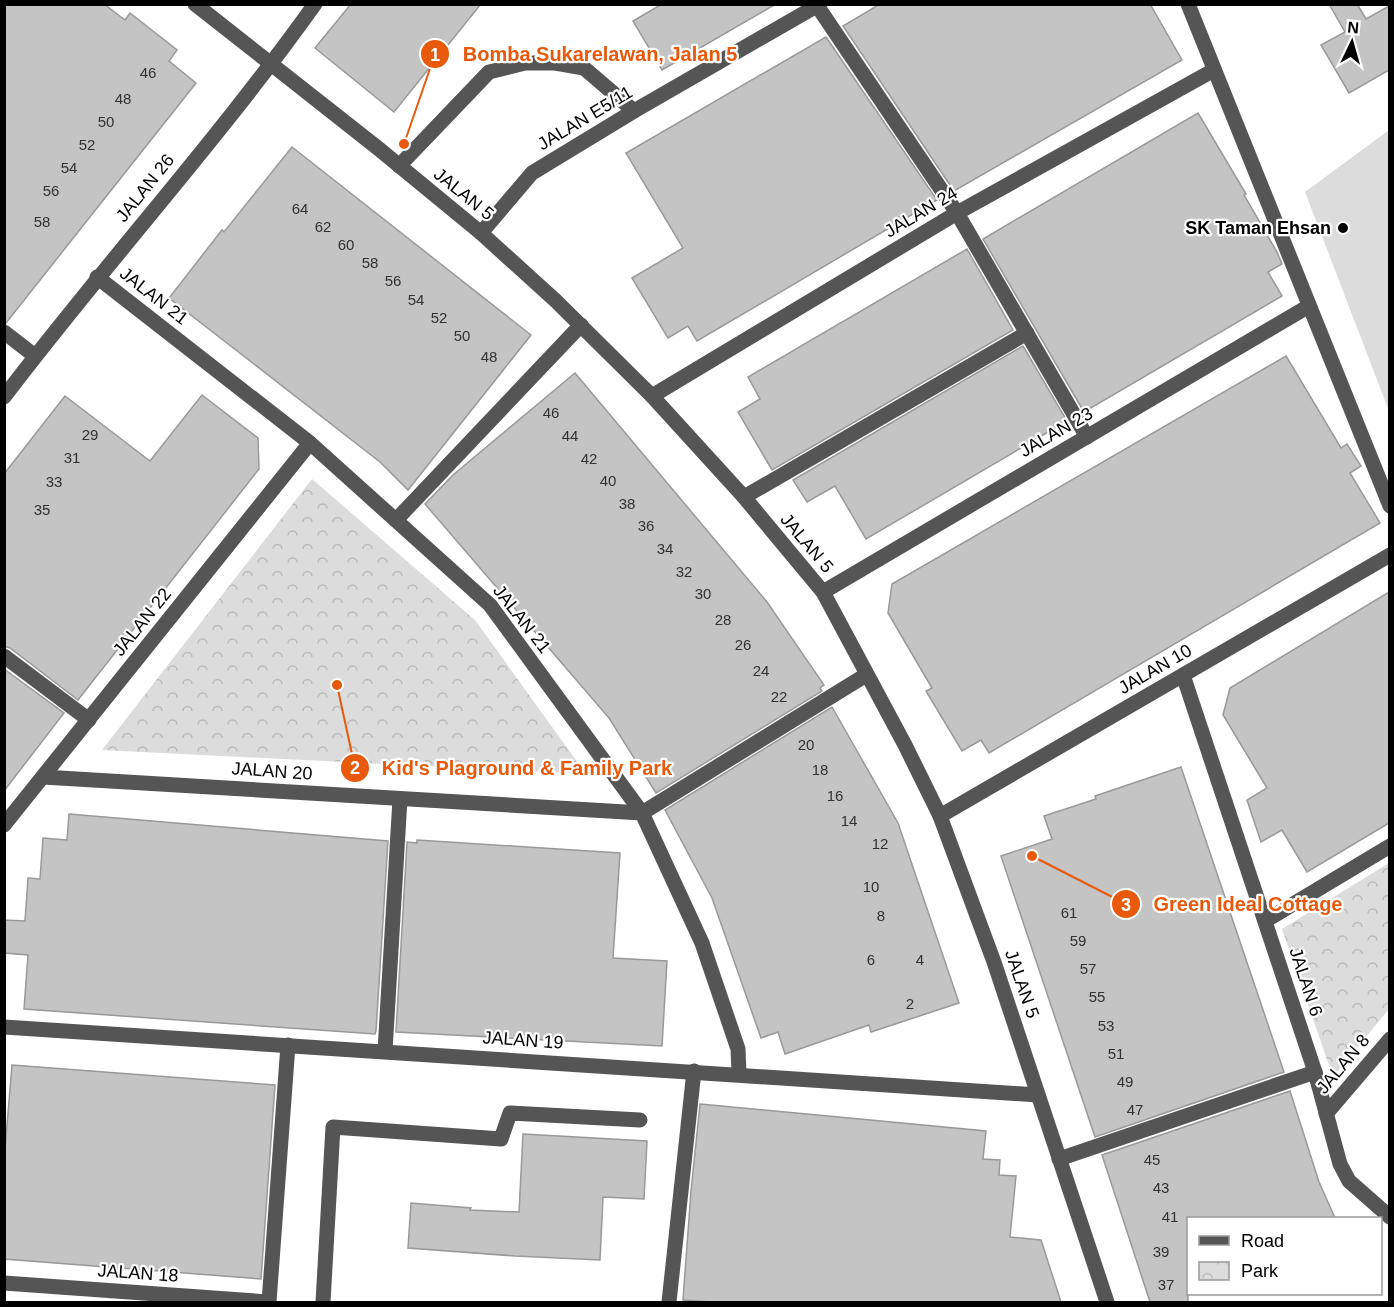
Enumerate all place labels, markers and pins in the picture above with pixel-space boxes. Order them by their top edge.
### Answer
callout: Bomba Sukarelawan, Jalan 5 [420,35,749,73]
place label: SK Taman Ehsan [1185,218,1331,238]
marker: SK Taman Ehsan [1336,221,1350,235]
callout: Kid's Plaground & Family Park [340,749,684,787]
callout: Green Ideal Cottage [1111,885,1354,923]

